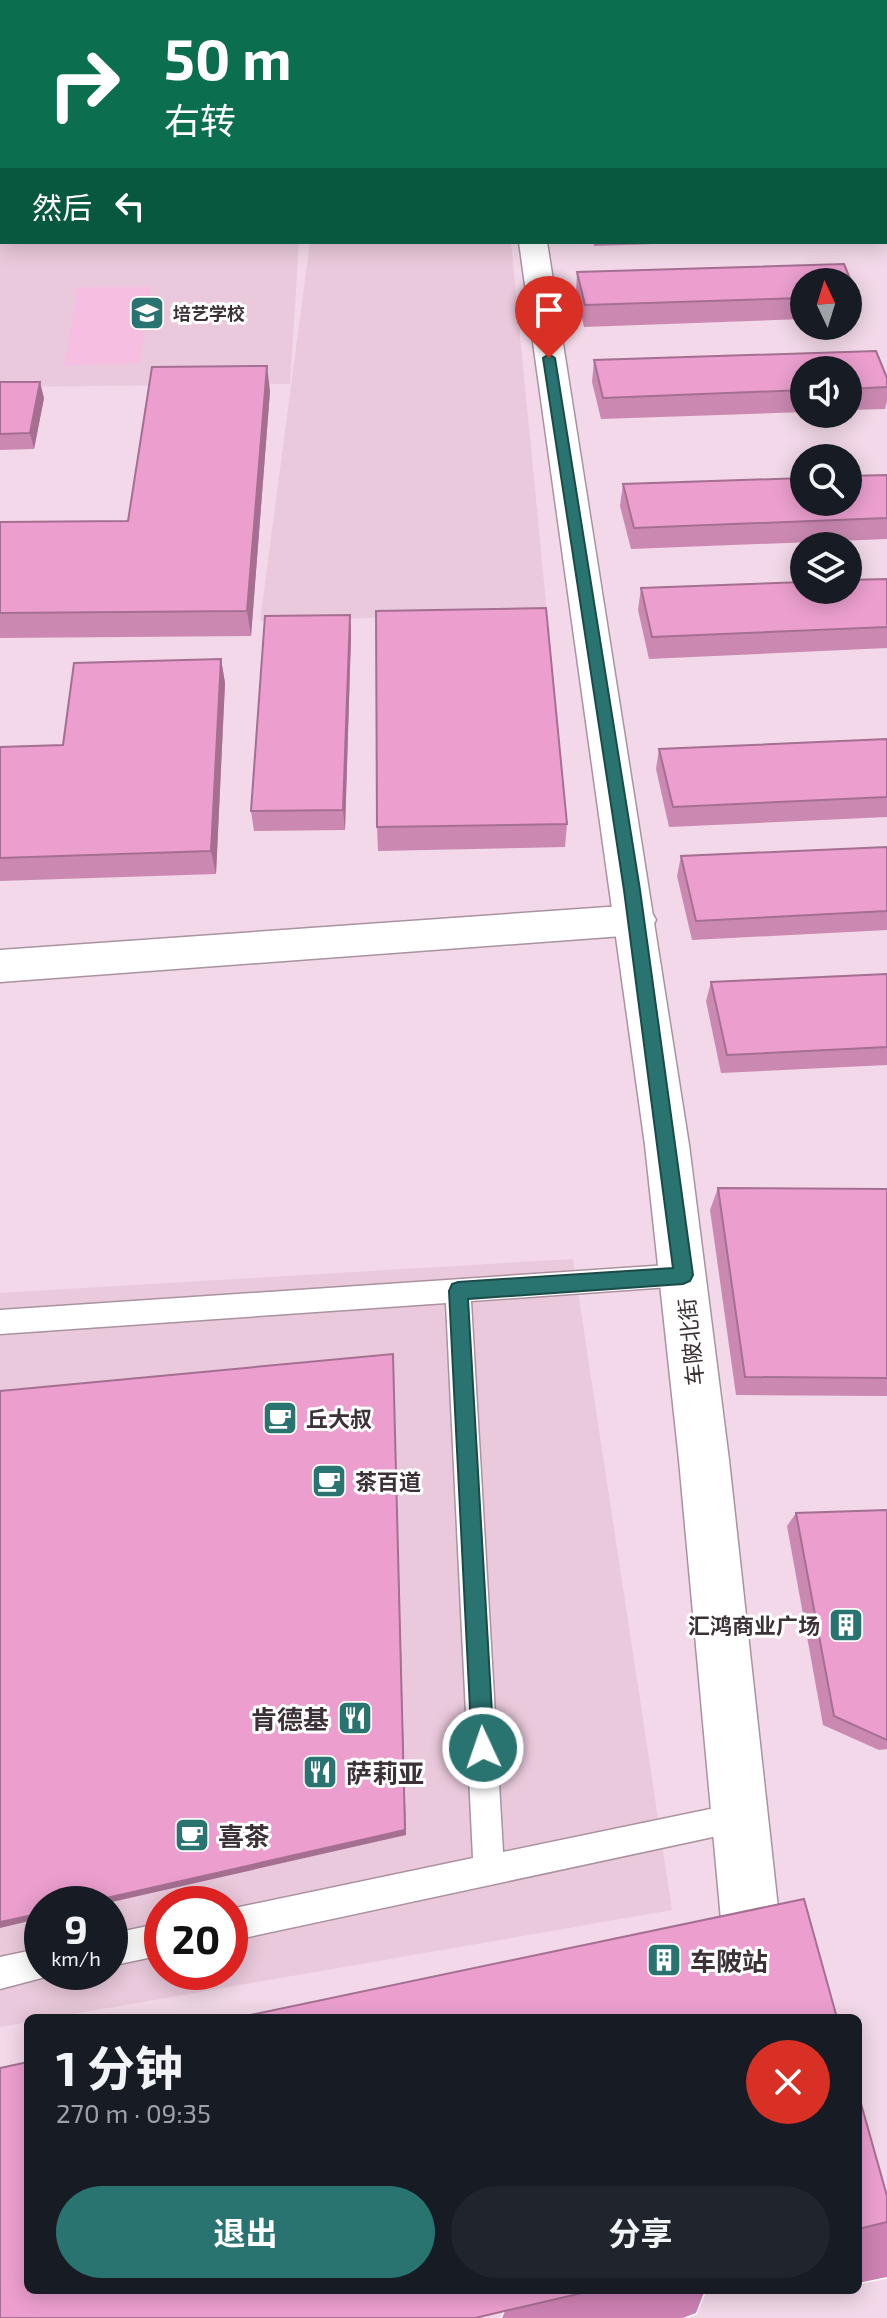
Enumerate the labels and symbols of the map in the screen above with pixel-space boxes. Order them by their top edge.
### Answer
north arrow [790,268,862,340]
pin [515,276,583,358]
school or university icon: 培艺学校 [128,294,166,332]
place label: 培艺学校 [173,302,245,324]
street label: 车陂北街 [672,1297,708,1387]
cafe icon: 丘大叔 [261,1399,299,1437]
place label: 丘大叔 [306,1405,372,1431]
cafe icon: 茶百道 [310,1462,348,1500]
place label: 茶百道 [355,1468,421,1494]
building icon: 汇鸿商业广场 [827,1606,865,1644]
place label: 汇鸿商业广场 [688,1612,820,1638]
restaurant icon: 肯德基 [336,1699,374,1737]
place label: 肯德基 [251,1703,329,1734]
position arrow [441,1706,525,1790]
restaurant icon: 萨莉亚 [301,1753,339,1791]
place label: 萨莉亚 [346,1757,424,1788]
cafe icon: 喜茶 [173,1816,211,1854]
place label: 喜茶 [218,1820,270,1851]
speed limit sign: 20 [144,1886,248,1990]
building icon: 车陂站 [645,1941,683,1979]
place label: 车陂站 [690,1945,768,1976]

